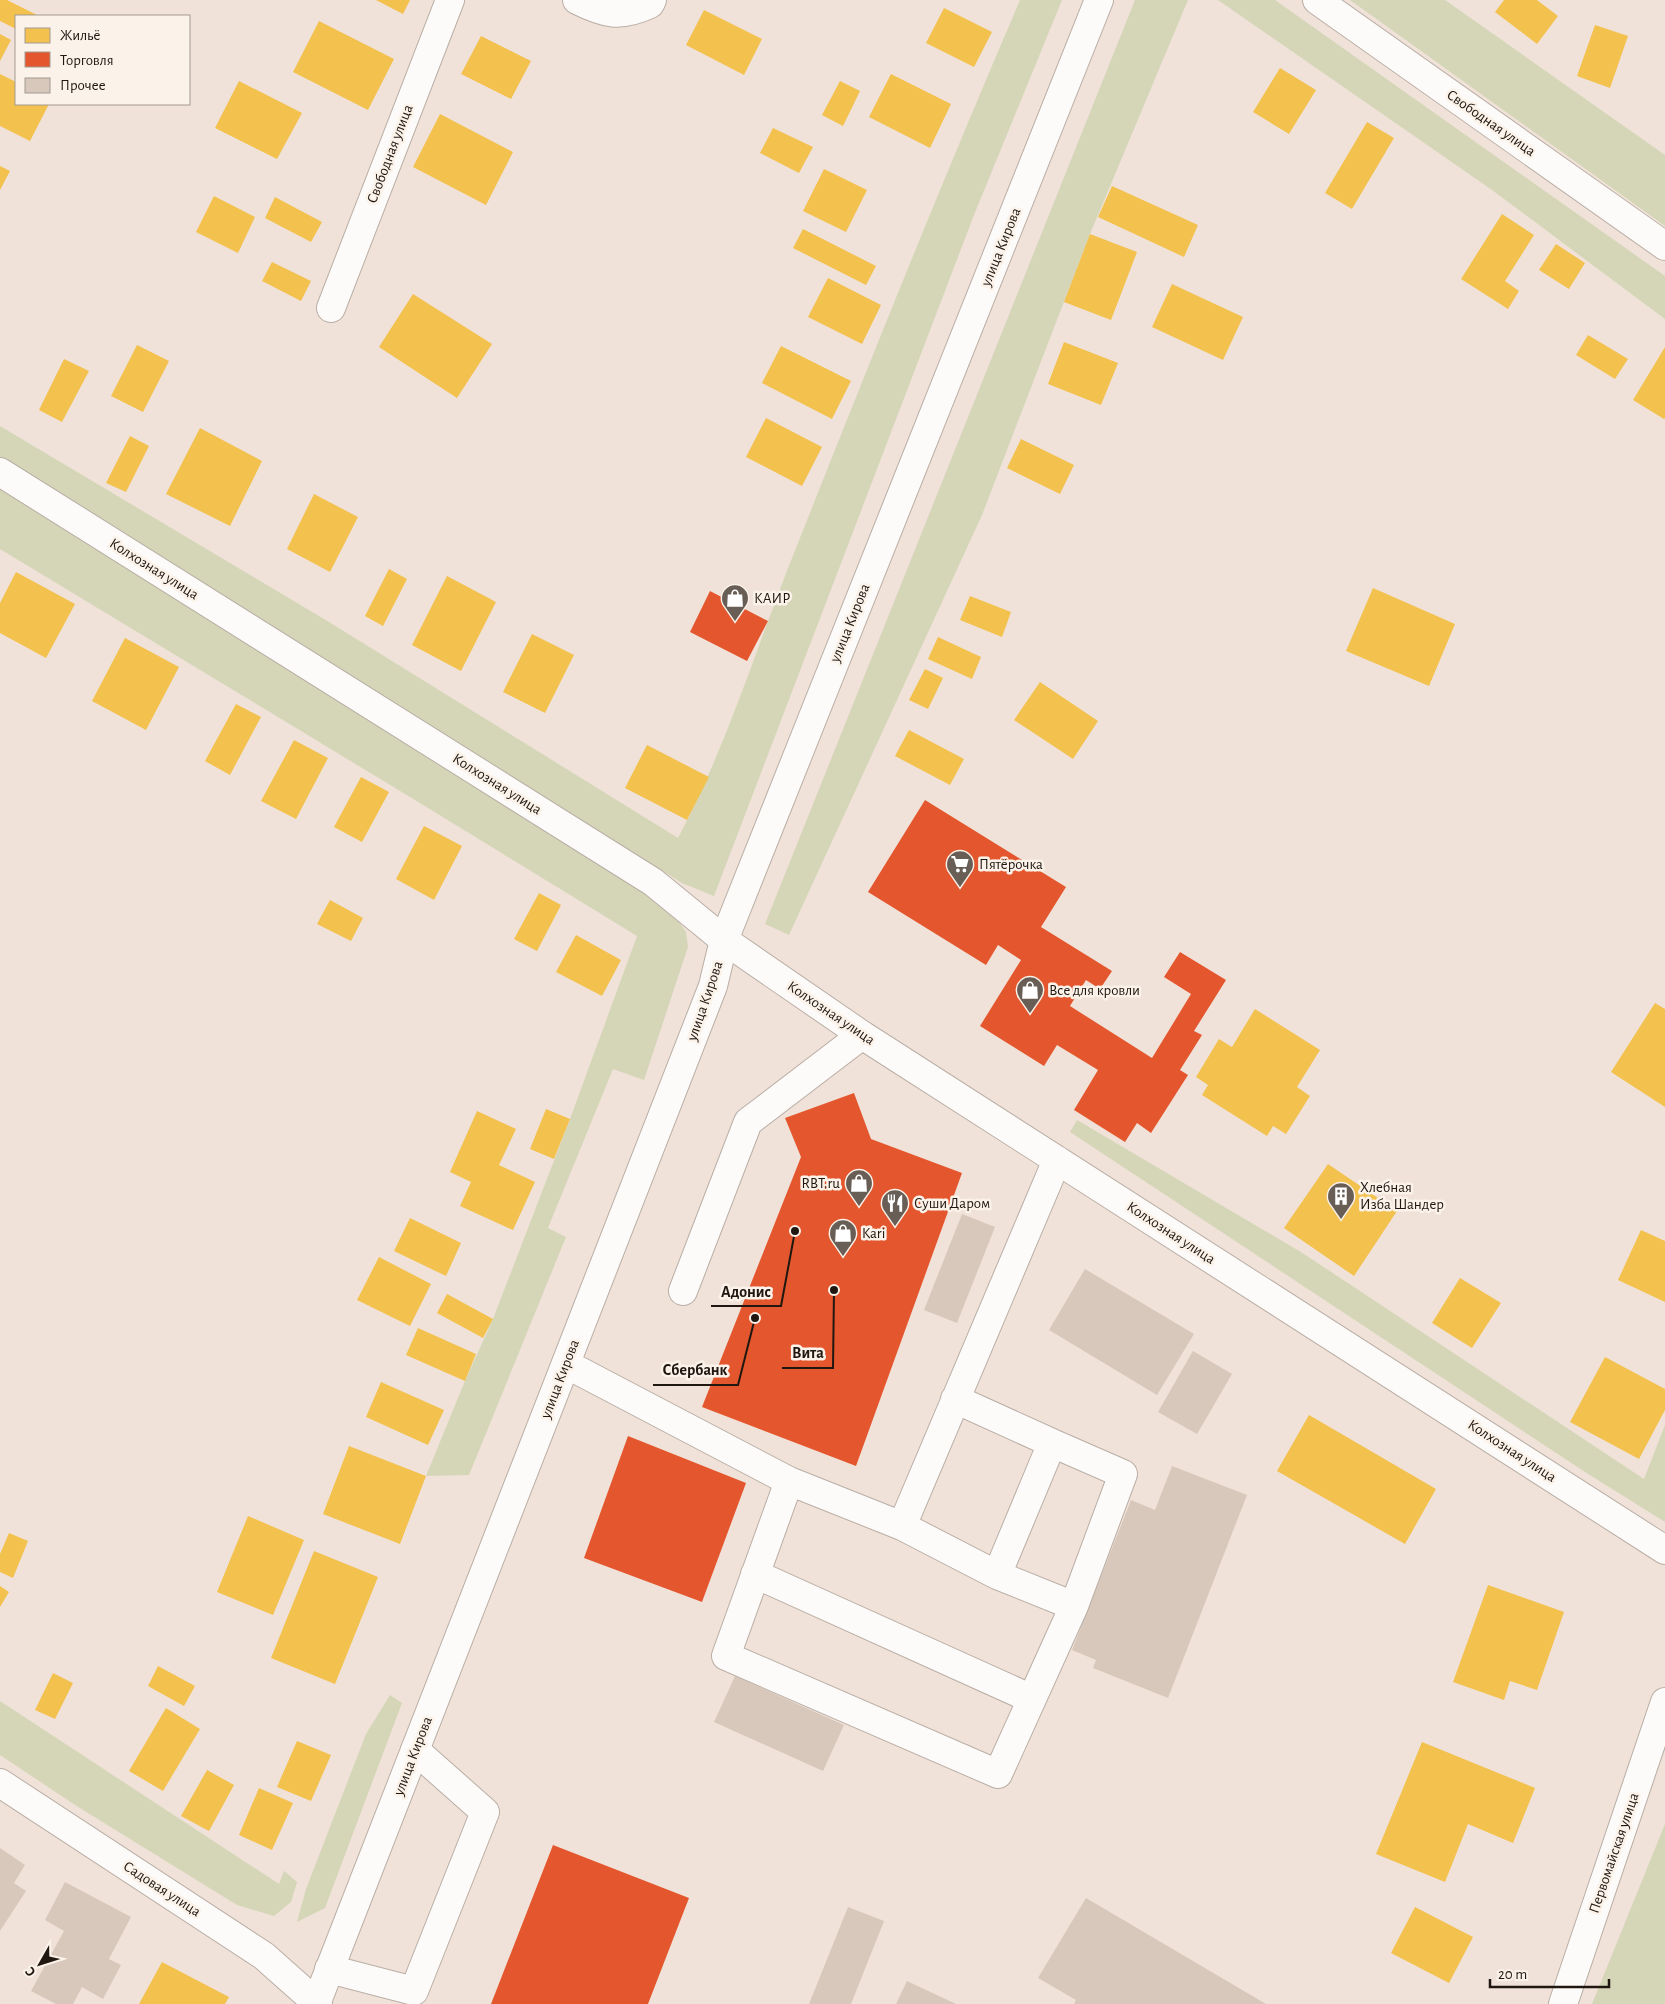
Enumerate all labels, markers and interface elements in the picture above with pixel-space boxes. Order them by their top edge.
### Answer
legend [15,15,190,105]
text: Жильё [60,28,100,43]
text: Торговля [60,53,114,68]
text: Прочее [60,78,106,93]
street label: Свободная улица [1444,87,1538,159]
street label: Свободная улица [364,102,416,205]
street label: улица Кирова [978,205,1024,289]
street label: Колхозная улица [107,536,201,602]
street label: улица Кирова [827,581,873,665]
shop icon: КАИР [720,583,750,622]
place label: КАИР [754,591,790,606]
street label: Колхозная улица [450,751,544,817]
supermarket icon: Пятёрочка [945,849,975,888]
place label: Пятёрочка [979,857,1043,872]
street label: улица Кирова [684,959,726,1044]
shop icon: Все для кровли [1015,975,1045,1014]
street label: Колхозная улица [785,978,878,1048]
place label: Все для кровли [1049,983,1140,998]
shop icon: RBT.ru [844,1168,874,1207]
place label: RBT.ru [802,1176,840,1191]
place label: Хлебная Изба Шандер [1360,1180,1444,1212]
building icon: Хлебная Изба Шандер [1326,1181,1356,1220]
restaurant icon: Суши Даром [880,1188,910,1227]
place label: Суши Даром [914,1196,990,1211]
street label: Колхозная улица [1124,1199,1218,1267]
shop icon: Kari [828,1218,858,1257]
place label: Kari [862,1226,885,1241]
callout: Адонис [711,1275,781,1306]
text: Адонис [721,1284,771,1300]
street label: улица Кирова [538,1337,582,1421]
callout: Вита [782,1337,833,1368]
text: Вита [792,1345,824,1361]
callout: Сбербанк [653,1354,738,1385]
text: Сбербанк [662,1362,728,1378]
street label: Колхозная улица [1465,1417,1559,1485]
street label: улица Кирова [391,1714,435,1798]
street label: Первомайская улица [1586,1791,1642,1915]
street label: Садовая улица [121,1859,203,1920]
north arrow [15,1939,65,1989]
scale bar [1490,1956,1609,1988]
text: С [23,1964,39,1979]
text: 20 m [1498,1967,1527,1982]

